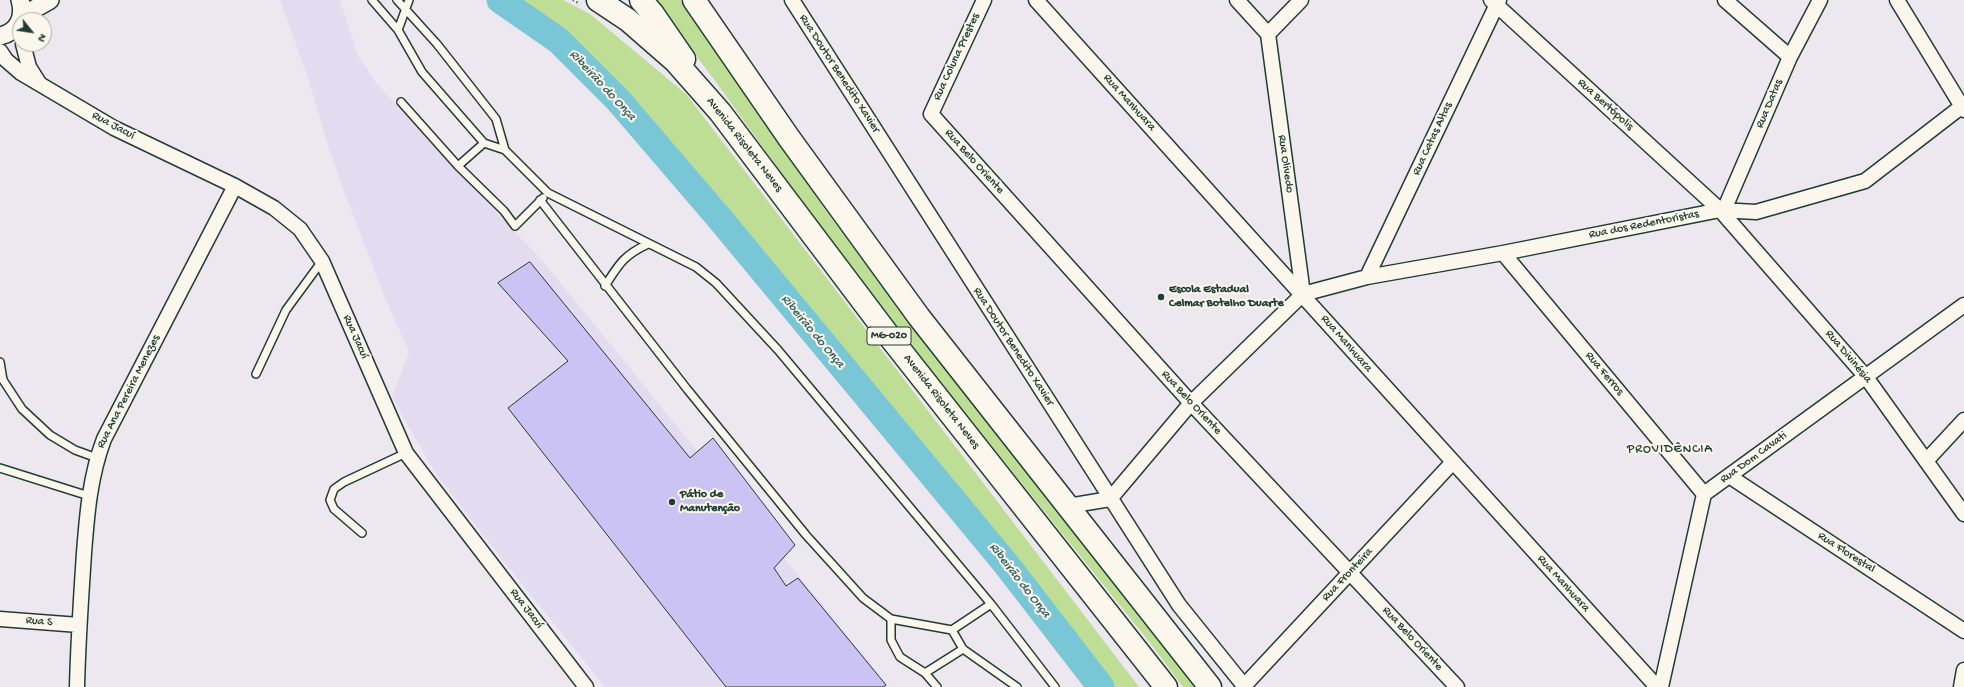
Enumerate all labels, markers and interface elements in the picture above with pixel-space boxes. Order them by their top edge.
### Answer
street label: Rua Coluna Prestes [930,11,984,103]
north arrow [12,12,52,52]
street label: Rua Doutor Benedito Xavier [795,12,883,136]
text: N [35,31,49,44]
water label: Ribeirão do Onça [565,47,639,125]
street label: Rua Manhuara [1100,72,1158,134]
street label: Rua Bertópolis [1574,76,1636,134]
street label: Rua Datas [1753,77,1787,131]
street label: Avenida Risoleta Neves [703,95,785,195]
street label: Rua Catas Altas [1410,100,1456,178]
street label: Rua Jacuí [89,109,137,143]
street label: Rua Belo Oriente [941,127,1007,197]
street label: Rua Olivedo [1274,134,1296,194]
street label: Rua dos Redentoristas [1588,207,1700,243]
place label: Escola Estadual Celmar Botelho Duarte [1169,283,1284,311]
street label: Rua Doutor Benedito Xavier [969,285,1057,409]
water label: Ribeirão do Onça [777,292,847,372]
marker: Escola Estadual Celmar Botelho Duarte [1156,292,1166,302]
street label: Rua Manhuara [1317,312,1375,376]
street label: Rua Jacuí [339,313,371,361]
road number: MG-020 [867,327,911,345]
street label: Rua Divinésia [1821,327,1875,387]
street label: Rua Ana Pereira Menezes [94,333,164,451]
street label: Rua Ferros [1581,349,1627,399]
street label: Avenida Risoleta Neves [900,352,982,452]
street label: Rua Belo Oriente [1158,368,1224,438]
street label: Rua Dom Cavati [1718,429,1790,487]
district label: PROVIDÊNCIA [1627,442,1713,458]
place label: Pátio de Manutenção [680,488,740,516]
marker: Pátio de Manutenção [667,497,677,507]
street label: Rua Florestal [1815,529,1877,577]
water label: Ribeirão do Onça [985,540,1053,622]
street label: Rua Fronteira [1319,545,1377,605]
street label: Rua Manhuara [1534,553,1592,615]
street label: Rua Jacuí [506,586,546,632]
street label: Rua Belo Oriente [1379,604,1445,674]
street label: Rua S [25,614,53,630]

